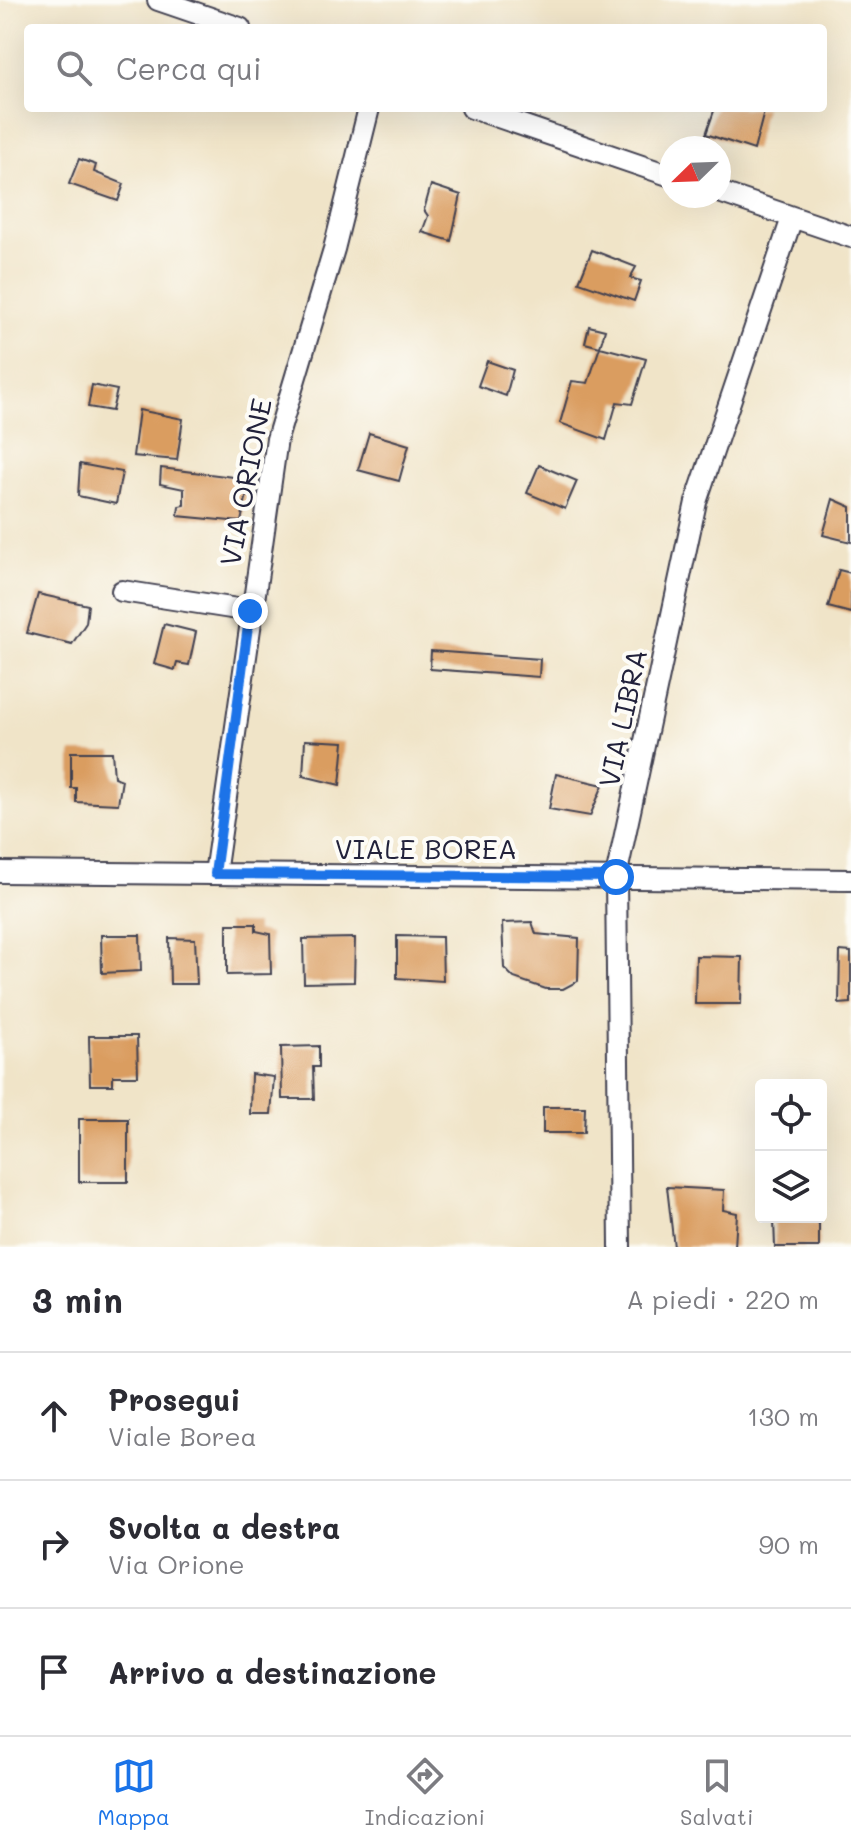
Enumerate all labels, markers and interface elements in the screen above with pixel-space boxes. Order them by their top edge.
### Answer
search box [24,24,827,112]
icon: search [52,46,96,90]
text: Cerca qui [116,48,262,88]
north arrow [659,136,731,208]
street label: VIA ORIONE [211,395,279,569]
route end [232,593,268,629]
street label: VIA LIBRA [590,646,654,790]
street label: VIALE BOREA [335,830,517,866]
route start [598,859,634,895]
map controls [755,1079,827,1223]
button: locate [755,1079,827,1151]
button: layers [755,1151,827,1223]
text: 3 min [32,1277,123,1322]
text: A piedi · 220 m [626,1282,819,1316]
text: Prosegui [108,1379,241,1419]
icon: ahead [32,1394,76,1438]
text: 130 m [747,1399,819,1433]
text: Viale Borea [108,1419,257,1453]
text: Svolta a destra [108,1507,340,1547]
icon: right [32,1522,76,1566]
text: 90 m [759,1527,819,1561]
text: Via Orione [108,1547,245,1581]
icon: arrive [32,1650,76,1694]
text: Arrivo a destinazione [108,1652,436,1692]
tab: Mappa [98,1754,170,1831]
tab: Indicazioni [365,1754,485,1831]
tab: Salvati [680,1754,753,1831]

